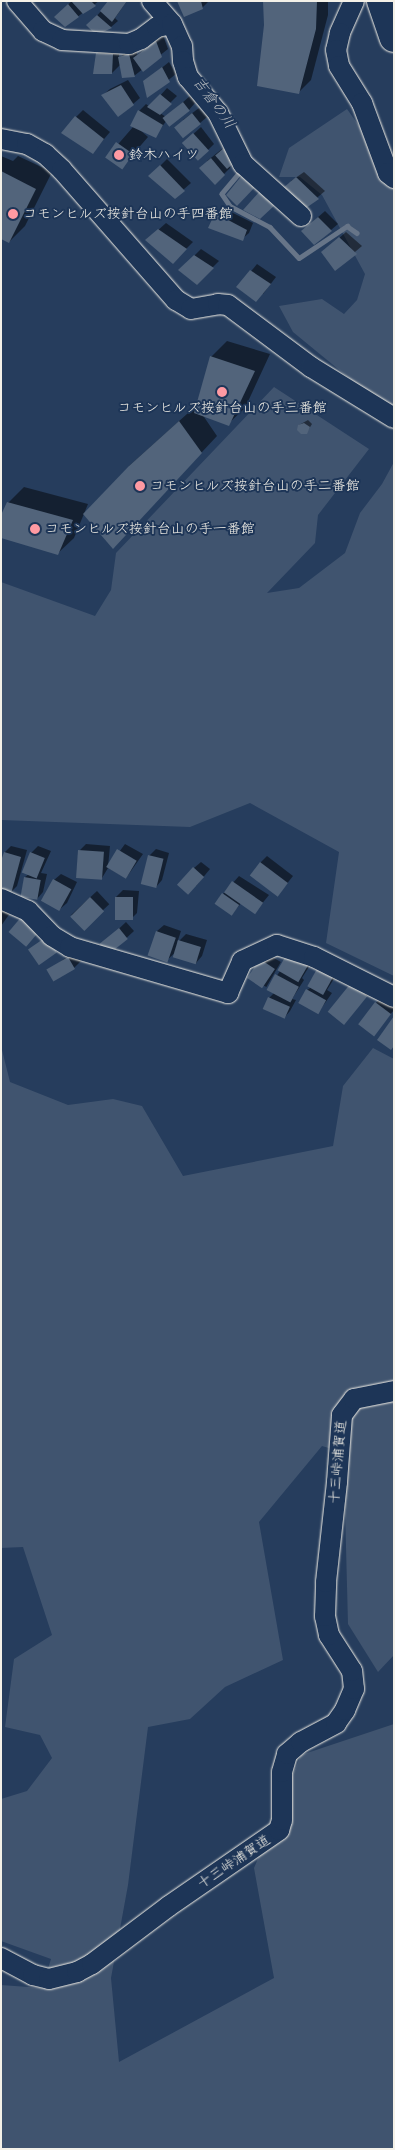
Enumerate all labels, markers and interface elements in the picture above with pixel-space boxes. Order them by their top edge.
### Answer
water label: 吉倉の川 [189,73,239,133]
place label: 鈴木ハイツ [129,147,199,163]
marker: 鈴木ハイツ [113,149,125,161]
place label: コモンヒルズ按針台山の手四番館 [23,206,233,222]
marker: コモンヒルズ按針台山の手四番館 [7,208,19,220]
marker: コモンヒルズ按針台山の手三番館 [216,386,228,398]
place label: コモンヒルズ按針台山の手三番館 [117,400,327,416]
place label: コモンヒルズ按針台山の手二番館 [150,478,360,494]
marker: コモンヒルズ按針台山の手二番館 [134,480,146,492]
place label: コモンヒルズ按針台山の手一番館 [45,521,255,537]
marker: コモンヒルズ按針台山の手一番館 [29,523,41,535]
street label: 十三峠浦賀道 [326,1419,350,1505]
street label: 十三峠浦賀道 [194,1832,274,1892]

